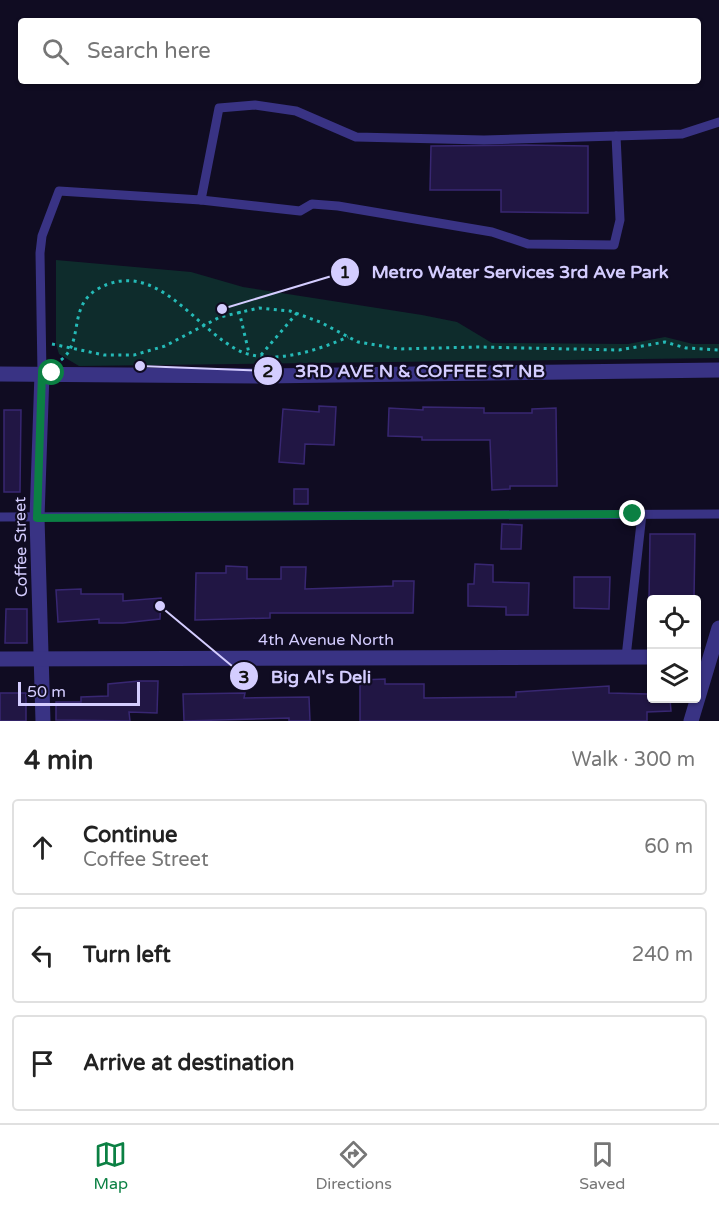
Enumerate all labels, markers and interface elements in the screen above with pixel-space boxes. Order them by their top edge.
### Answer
search box [18,18,701,84]
icon: search [39,35,72,68]
text: Search here [87,38,211,64]
callout: Metro Water Services 3rd Ave Park [330,254,681,290]
text: 1 [339,261,351,283]
text: Metro Water Services 3rd Ave Park [371,261,669,283]
callout: 3RD AVE N & COFFEE ST NB [253,353,557,389]
route start [38,359,64,385]
text: 2 [262,360,274,382]
text: 3RD AVE N & COFFEE ST NB [295,360,545,382]
street label: Coffee Street [10,497,32,597]
route end [619,500,645,526]
map controls [647,595,701,703]
button: locate [647,595,701,649]
street label: 4th Avenue North [258,630,394,650]
button: layers [647,649,701,703]
callout: Big Al's Deli [229,658,383,694]
text: 3 [238,666,250,688]
text: Big Al's Deli [271,666,371,688]
scale bar [18,679,140,706]
text: 50 m [27,682,66,702]
text: 4 min [24,745,93,776]
text: Walk · 300 m [572,748,695,772]
text: Continue [83,822,178,848]
icon: ahead [26,831,59,864]
text: 60 m [644,835,693,859]
text: Coffee Street [83,848,209,872]
icon: left [26,939,59,972]
text: Turn left [83,942,171,968]
text: 240 m [632,943,693,967]
icon: arrive [26,1047,59,1080]
text: Arrive at destination [83,1050,294,1076]
tab: Map [94,1138,128,1194]
tab: Directions [315,1138,392,1194]
tab: Saved [579,1138,625,1194]

